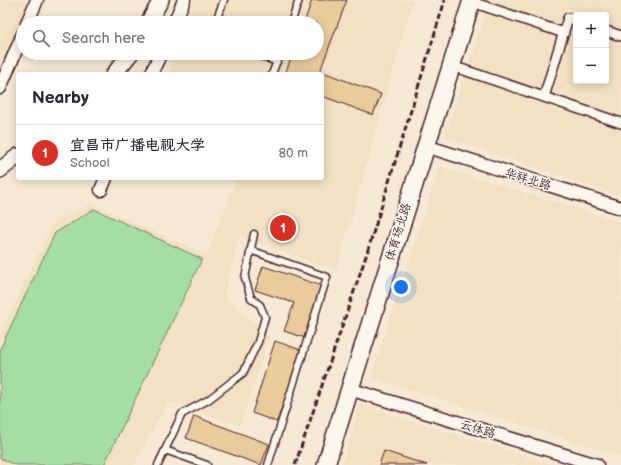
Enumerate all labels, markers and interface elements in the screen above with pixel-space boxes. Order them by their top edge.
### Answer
map controls [573,12,609,84]
button: + [573,12,609,48]
search box [16,16,324,60]
icon: search [30,27,52,49]
text: Search here [62,29,145,48]
button: − [573,48,609,84]
text: Nearby [32,88,89,108]
text: 宜昌市广播电视大学 [70,136,205,155]
text: 1 [42,145,48,161]
text: 80 m [279,145,308,161]
text: School [70,155,110,171]
street label: 华祥北路 [503,165,553,194]
street label: 体育场北路 [383,201,414,263]
pin: 1 [270,213,296,243]
your location [391,277,411,297]
street label: 云体路 [458,417,497,442]

